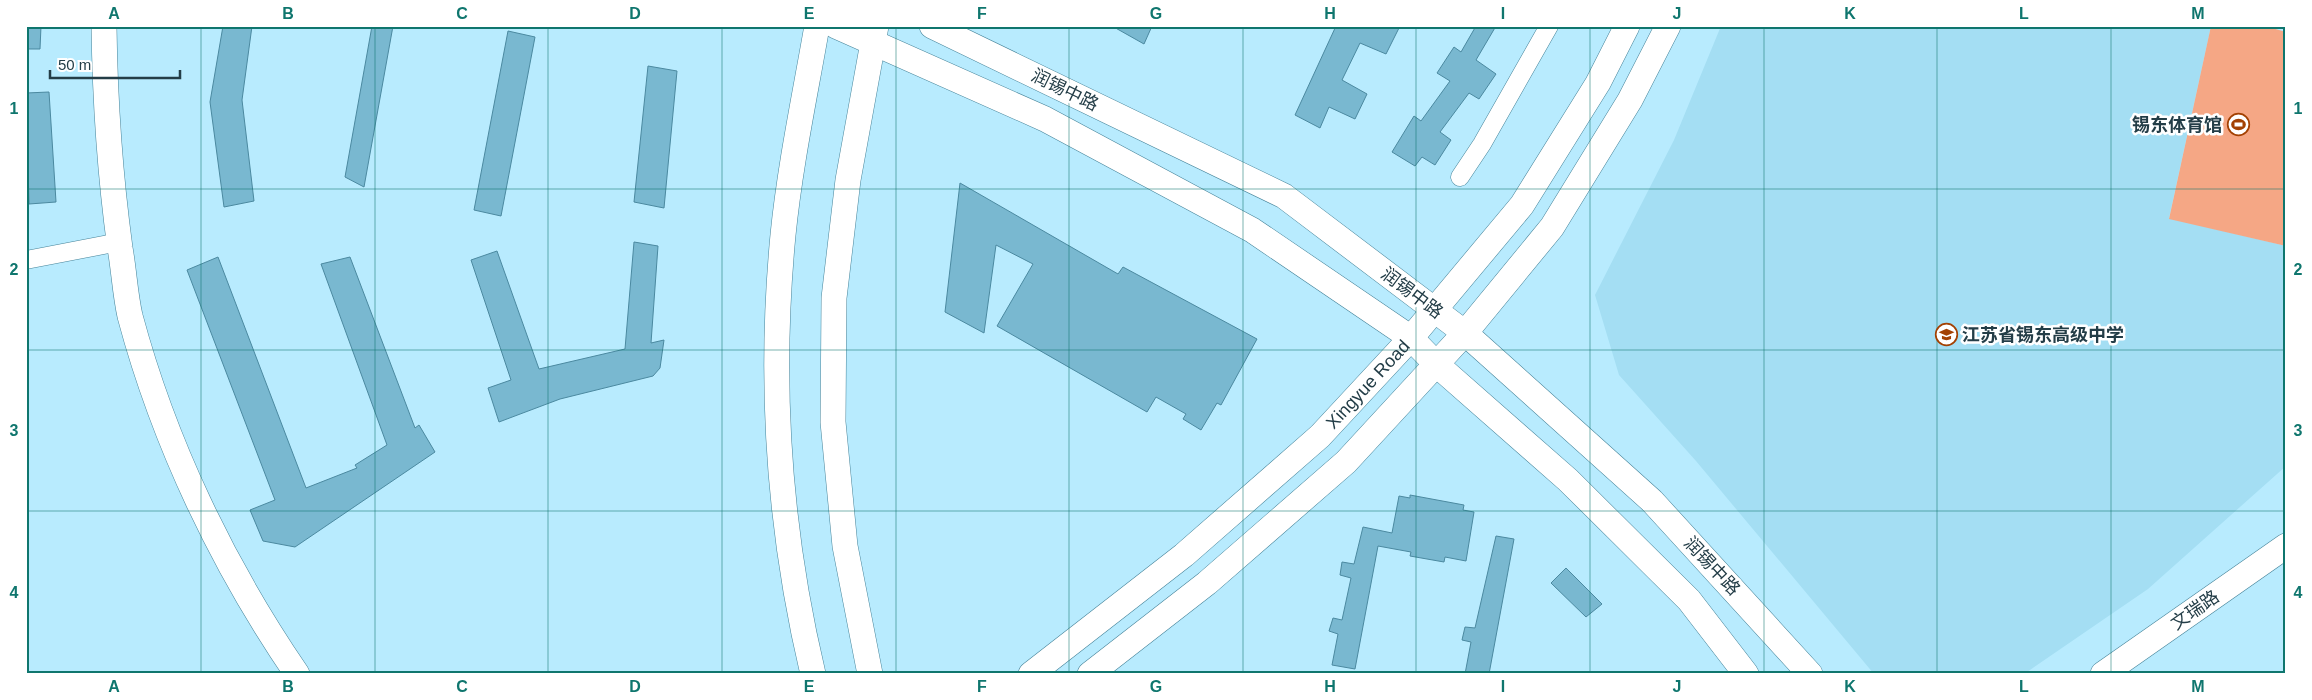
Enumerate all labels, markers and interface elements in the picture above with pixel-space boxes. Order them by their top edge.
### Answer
text: A [108,5,120,22]
text: B [282,5,294,22]
text: C [456,5,468,22]
text: D [629,5,641,22]
text: E [804,5,815,22]
text: F [977,5,987,22]
text: G [1150,5,1162,22]
text: H [1324,5,1336,22]
text: I [1501,5,1505,22]
text: J [1673,5,1681,22]
text: K [1844,5,1856,22]
text: L [2019,5,2029,22]
text: M [2191,5,2205,22]
scale bar [50,48,180,80]
text: 50 m [58,56,91,73]
street label: 润锡中路 [1028,65,1102,115]
text: 1 [10,100,19,117]
text: 1 [2294,100,2303,117]
sports icon: 锡东体育馆 [2226,113,2250,137]
place label: 锡东体育馆 [2132,115,2222,135]
text: 2 [10,261,19,278]
text: 2 [2294,261,2303,278]
street label: 润锡中路 [1377,263,1447,323]
school or university icon: 江苏省锡东高级中学 [1934,323,1958,347]
place label: 江苏省锡东高级中学 [1962,325,2124,345]
street label: Xingyue Road [1322,336,1414,433]
text: 3 [10,422,19,439]
text: 3 [2294,422,2303,439]
street label: 润锡中路 [1680,533,1744,599]
text: 4 [10,584,19,601]
text: 4 [2294,584,2303,601]
street label: 文瑞路 [2167,586,2223,634]
text: A [108,678,120,695]
text: B [282,678,294,695]
text: C [456,678,468,695]
text: D [629,678,641,695]
text: E [804,678,815,695]
text: F [977,678,987,695]
text: G [1150,678,1162,695]
text: H [1324,678,1336,695]
text: I [1501,678,1505,695]
text: J [1673,678,1681,695]
text: K [1844,678,1856,695]
text: L [2019,678,2029,695]
text: M [2191,678,2205,695]

